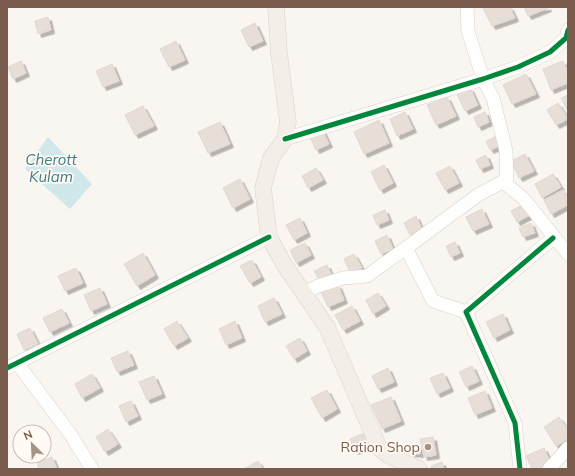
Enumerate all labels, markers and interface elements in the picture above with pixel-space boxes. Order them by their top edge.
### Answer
water label: Cherott Kulam [25,150,77,186]
north arrow [12,424,52,464]
text: N [21,427,35,443]
place label: Ration Shop [341,438,420,456]
marker: Ration Shop [423,442,433,452]

